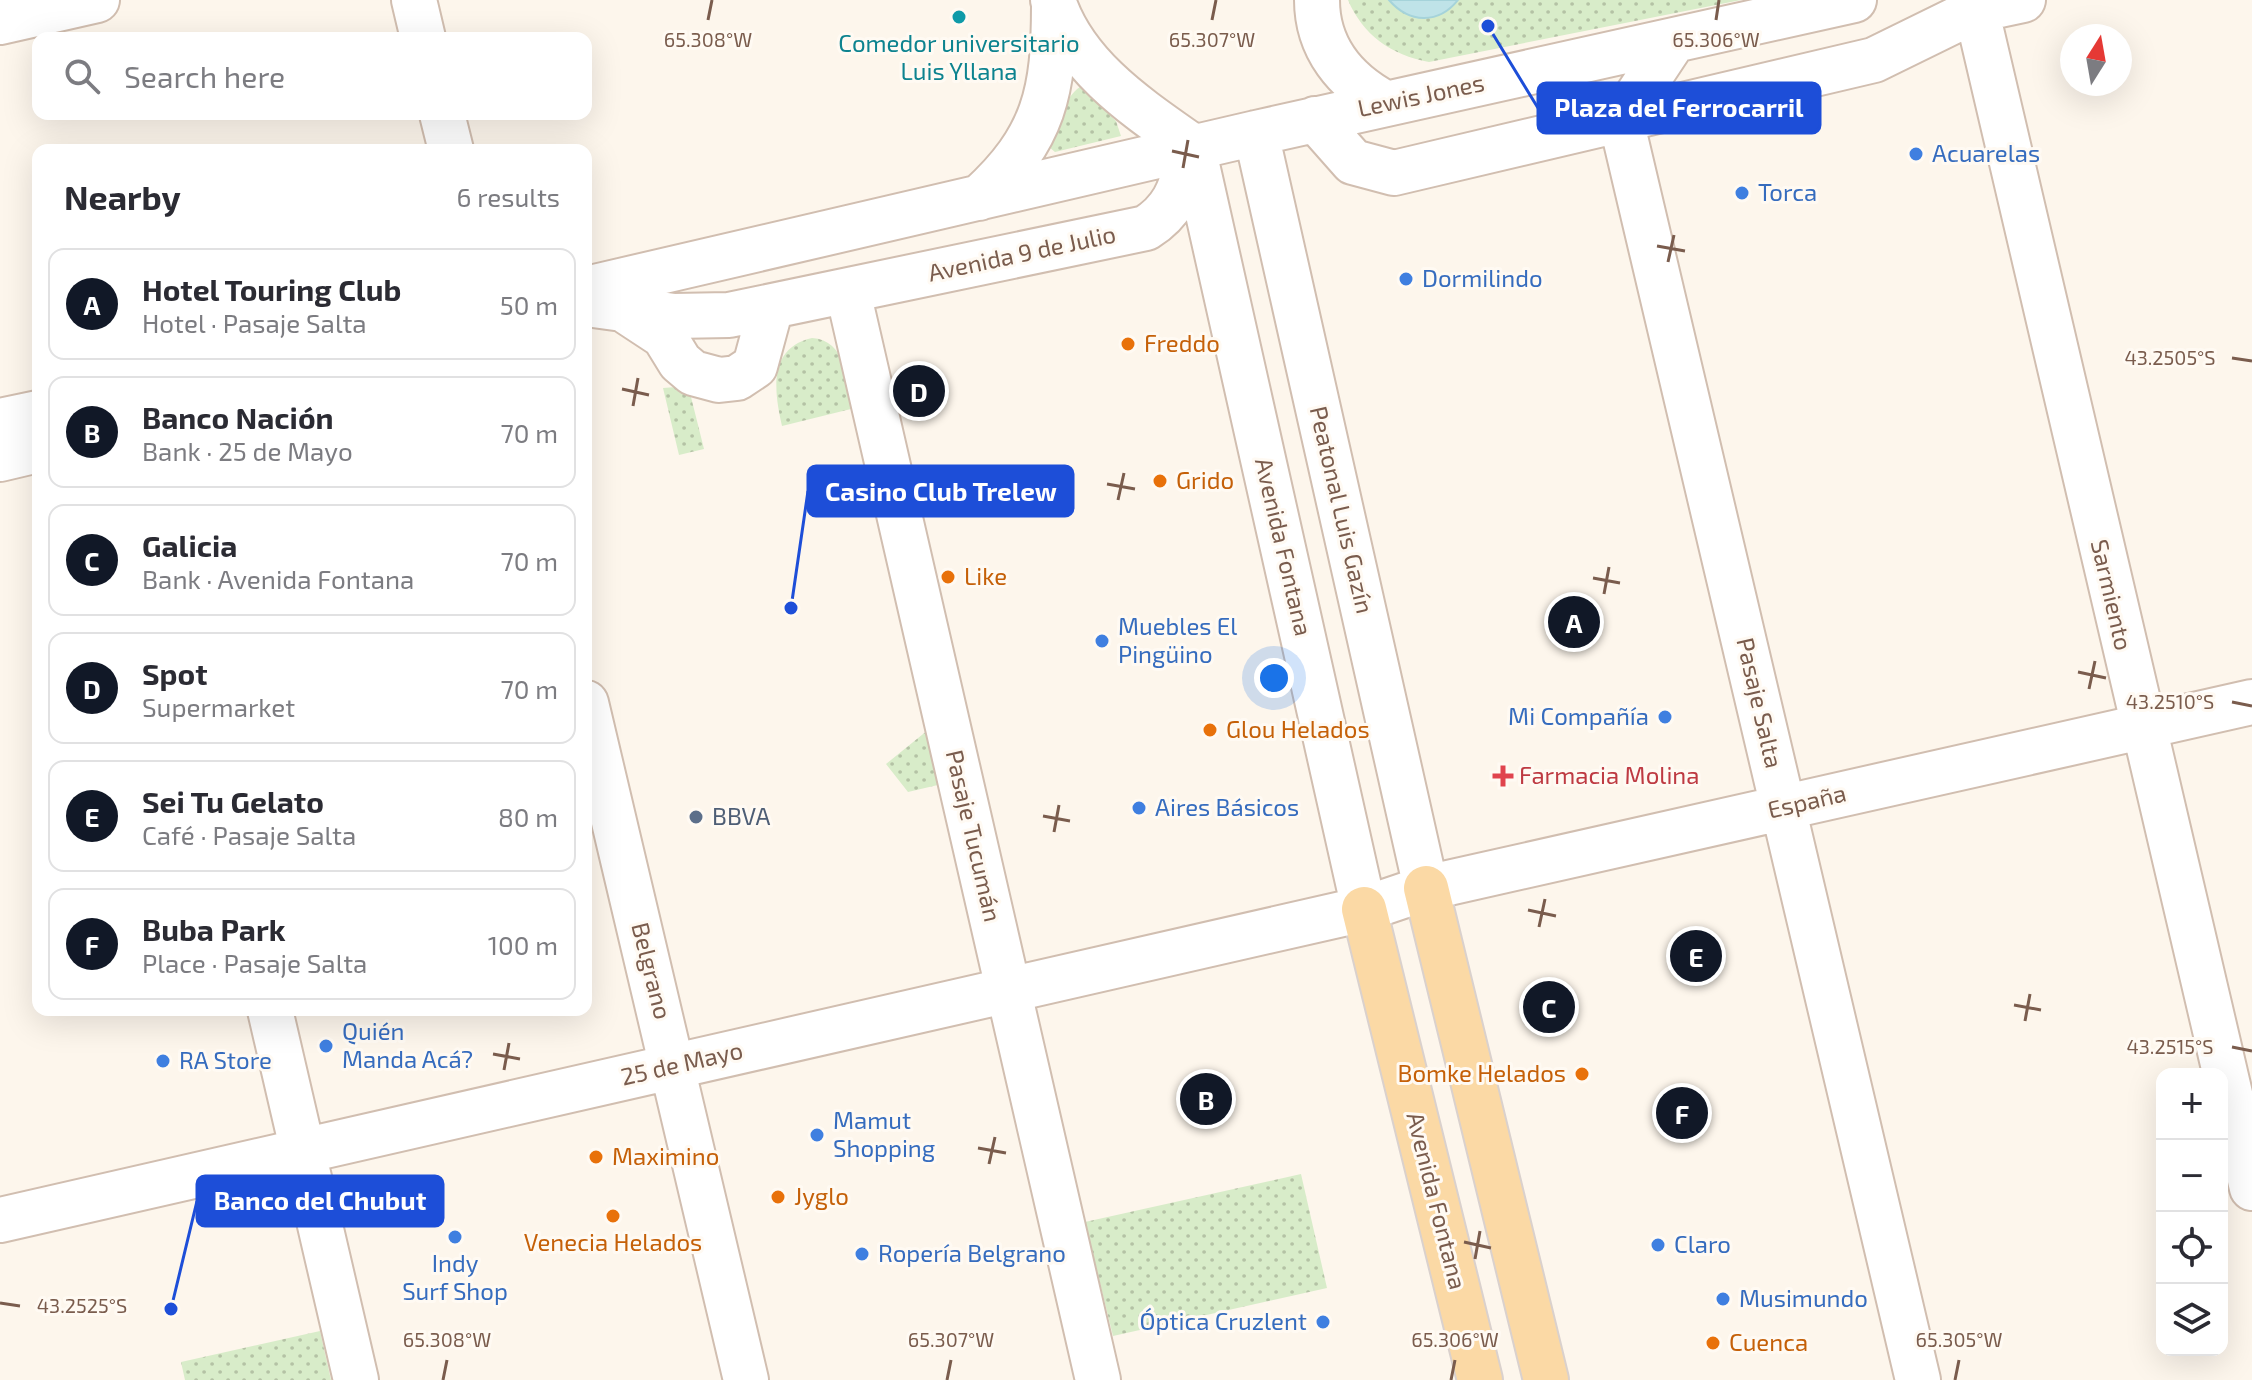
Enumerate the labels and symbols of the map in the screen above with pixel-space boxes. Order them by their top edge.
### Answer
marker: Comedor universitario Luis Yllana [950,8,968,26]
north arrow [2060,24,2132,96]
text: 65.308°W [664,27,752,51]
text: 65.307°W [1169,27,1255,51]
text: 65.306°W [1672,27,1760,51]
place label: Comedor universitario Luis Yllana [838,28,1080,85]
street label: Lewis Jones [1355,67,1487,122]
callout: Plaza del Ferrocarril [1538,83,1820,133]
text: Plaza del Ferrocarril [1554,91,1804,122]
place label: Acuarelas [1932,138,2040,167]
marker: Acuarelas [1907,145,1925,163]
place label: Torca [1758,177,1817,206]
marker: Torca [1733,184,1751,202]
street label: Avenida 9 de Julio [925,218,1118,287]
place label: Dormilindo [1422,263,1543,292]
marker: Dormilindo [1397,270,1415,288]
place label: Freddo [1144,328,1220,357]
marker: Freddo [1119,335,1137,353]
text: 43.2505°S [2124,345,2216,369]
pin: D [893,361,945,421]
street label: Peatonal Luis Gazín [1305,403,1380,616]
street label: Avenida Fontana [1250,455,1319,638]
place label: Grido [1176,465,1234,494]
callout: Casino Club Trelew [808,466,1073,516]
marker: Grido [1151,472,1169,490]
text: Casino Club Trelew [825,475,1057,506]
street label: Sarmiento [2086,536,2139,653]
place label: Like [964,561,1007,590]
marker: Like [939,568,957,586]
pin: A [1548,592,1600,652]
place label: Muebles El Pingüino [1118,611,1237,668]
marker: Muebles El Pingüino [1093,632,1111,650]
street label: Pasaje Salta [1731,635,1790,771]
your location [1254,658,1294,698]
text: 43.2510°S [2126,689,2214,713]
place label: Mi Compañía [1508,701,1649,730]
marker: Mi Compañía [1656,708,1674,726]
place label: Glou Helados [1226,714,1370,743]
marker: Glou Helados [1201,721,1219,739]
street label: Pasaje Tucumán [941,747,1008,924]
place label: Farmacia Molina [1519,760,1699,789]
marker: Farmacia Molina [1494,767,1512,785]
street label: España [1764,777,1849,824]
place label: Aires Básicos [1155,792,1299,821]
marker: Aires Básicos [1130,799,1148,817]
place label: BBVA [712,801,770,830]
marker: BBVA [687,808,705,826]
street label: Belgrano [626,919,678,1022]
pin: E [1670,926,1722,986]
pin: C [1523,977,1575,1037]
place label: Quién Manda Acá? [342,1016,473,1073]
street label: 25 de Mayo [618,1034,745,1091]
text: 43.2515°S [2126,1034,2214,1058]
marker: Quién Manda Acá? [317,1037,335,1055]
place label: RA Store [179,1045,272,1074]
marker: RA Store [154,1052,172,1070]
place label: Bomke Helados [1398,1058,1566,1087]
marker: Bomke Helados [1573,1065,1591,1083]
pin: B [1180,1069,1232,1129]
pin: F [1656,1083,1708,1143]
place label: Mamut Shopping [833,1105,935,1162]
street label: Avenida Fontana [1401,1109,1473,1292]
marker: Mamut Shopping [808,1126,826,1144]
place label: Maximino [612,1141,719,1170]
marker: Maximino [587,1148,605,1166]
callout: Banco del Chubut [197,1176,443,1226]
place label: Jyglo [794,1181,849,1210]
text: Banco del Chubut [214,1184,427,1215]
marker: Jyglo [769,1188,787,1206]
marker: Venecia Helados [604,1207,622,1225]
place label: Venecia Helados [524,1227,702,1256]
marker: Indy Surf Shop [446,1228,464,1246]
place label: Claro [1674,1229,1731,1258]
marker: Claro [1649,1236,1667,1254]
place label: Ropería Belgrano [878,1238,1066,1267]
marker: Ropería Belgrano [853,1245,871,1263]
place label: Indy Surf Shop [402,1248,508,1305]
place label: Musimundo [1739,1283,1868,1312]
marker: Musimundo [1714,1290,1732,1308]
text: 43.2525°S [37,1293,127,1317]
place label: Óptica Cruzlent [1139,1306,1307,1335]
marker: Óptica Cruzlent [1314,1313,1332,1331]
text: 65.308°W [403,1327,491,1351]
text: 65.307°W [908,1327,994,1351]
text: 65.306°W [1411,1327,1499,1351]
place label: Cuenca [1729,1327,1808,1356]
text: 65.305°W [1916,1327,2002,1351]
marker: Cuenca [1704,1334,1722,1352]

